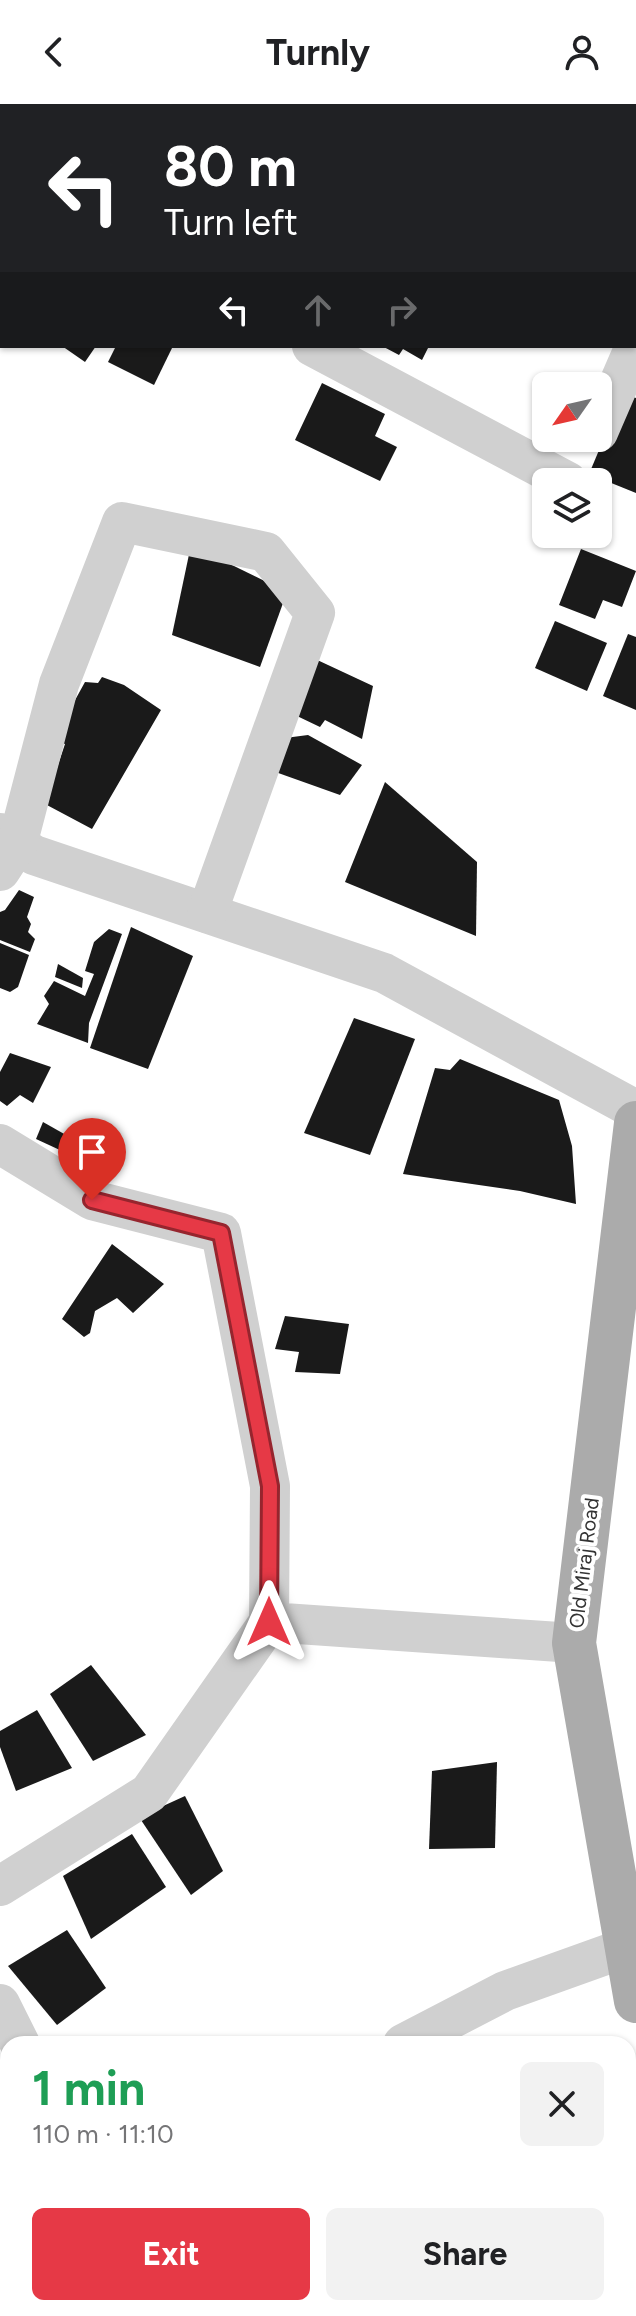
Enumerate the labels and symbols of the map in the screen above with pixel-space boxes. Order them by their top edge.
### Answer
north arrow [532,372,612,452]
pin [58,1118,126,1200]
street label: Old Miraj Road [564,1496,604,1630]
position arrow [227,1580,311,1664]

